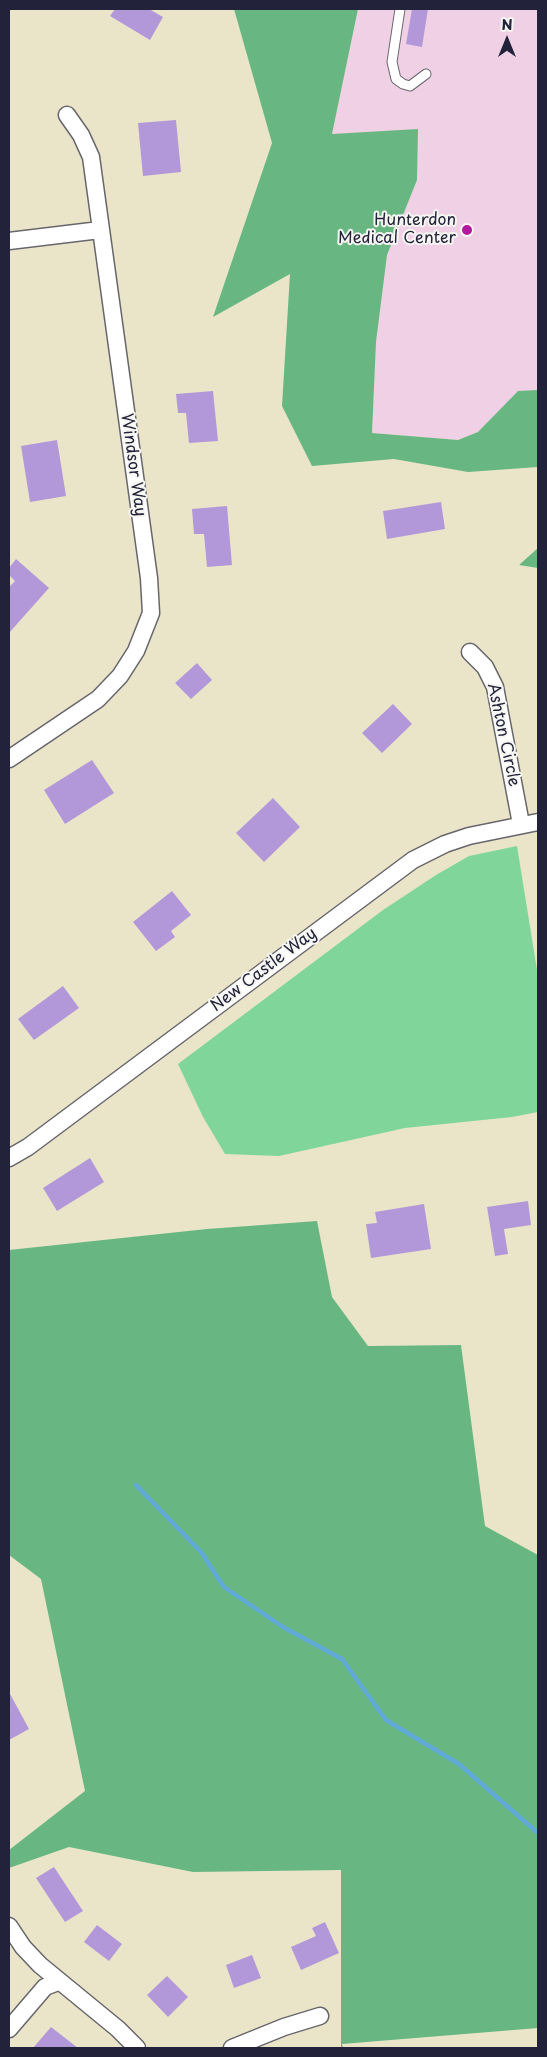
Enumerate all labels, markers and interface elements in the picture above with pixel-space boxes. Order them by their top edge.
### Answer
text: N [501,14,513,35]
north arrow [482,15,532,65]
place label: Hunterdon Medical Center [338,211,456,249]
marker: Hunterdon Medical Center [460,223,474,237]
street label: Windsor Way [116,412,150,518]
street label: Ashton Circle [483,681,523,789]
street label: New Castle Way [207,924,321,1016]

